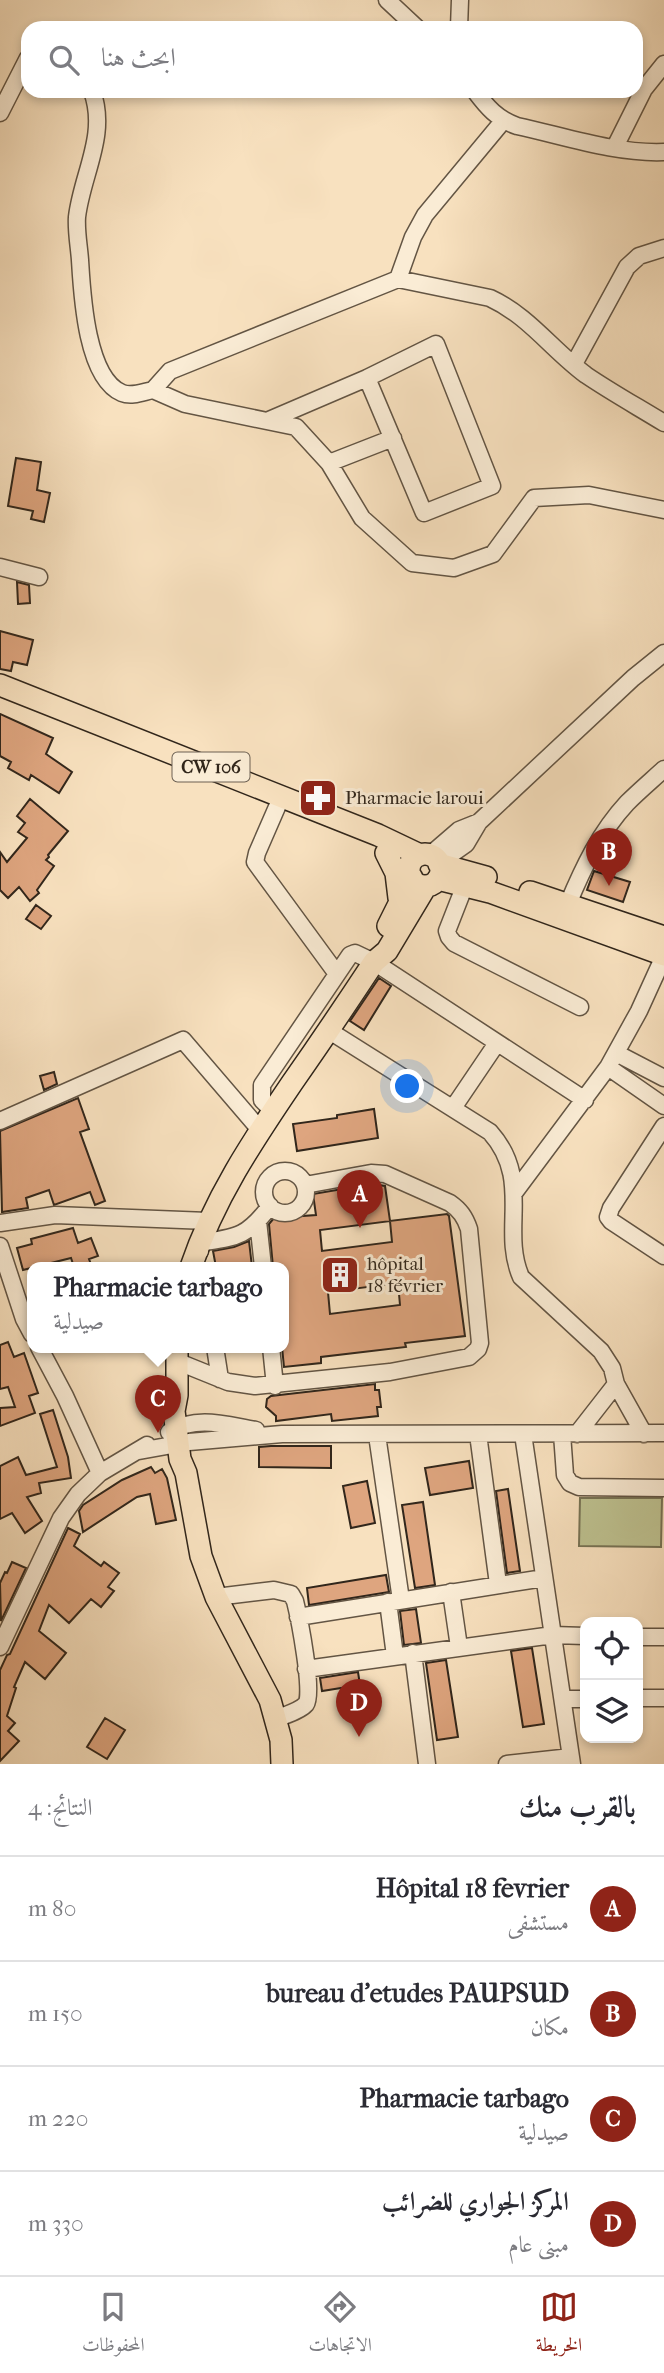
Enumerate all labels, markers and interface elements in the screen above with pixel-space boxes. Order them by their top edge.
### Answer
search box [21,21,643,98]
icon: search [45,41,83,79]
text: ابحث هنا [101,42,176,73]
road number: CW 106 [172,752,249,782]
pharmacy icon: Pharmacie laroui [297,777,339,819]
place label: Pharmacie laroui [345,787,484,809]
pin: B [586,828,632,886]
your location [390,1069,424,1103]
pin: A [337,1170,383,1228]
place label: hôpital 18 février [367,1253,444,1297]
building icon: hôpital 18 février [319,1254,361,1296]
popup [27,1262,289,1353]
text: Pharmacie tarbago [53,1272,263,1303]
text: صيدلية [53,1308,104,1335]
pin: C [135,1375,181,1433]
map controls [580,1617,643,1743]
button: locate [580,1617,643,1680]
pin: D [336,1679,382,1737]
button: layers [580,1680,643,1743]
text: بالقرب منك [519,1790,636,1825]
text: النتائج: 4 [28,1794,92,1821]
text: Hôpital 18 fevrier [376,1873,569,1904]
text: 80 m [28,1895,76,1922]
text: A [606,1895,620,1922]
text: مستشفى [508,1909,569,1936]
text: bureau d'etudes PAUPSUD [266,1978,569,2009]
text: 150 m [28,2000,83,2027]
text: B [606,2000,620,2027]
text: مكان [530,2014,569,2041]
text: Pharmacie tarbago [360,2083,569,2114]
text: 220 m [28,2105,88,2132]
text: C [605,2105,621,2132]
text: صيدلية [518,2119,569,2146]
text: المركز الجواري للضرائب [382,2186,569,2217]
text: 330 m [28,2210,84,2237]
text: D [604,2210,622,2237]
text: مبنى عام [508,2231,569,2258]
tab: المحفوظات [82,2288,145,2363]
tab: الاتجاهات [309,2288,372,2363]
tab: الخريطة [536,2288,582,2363]

